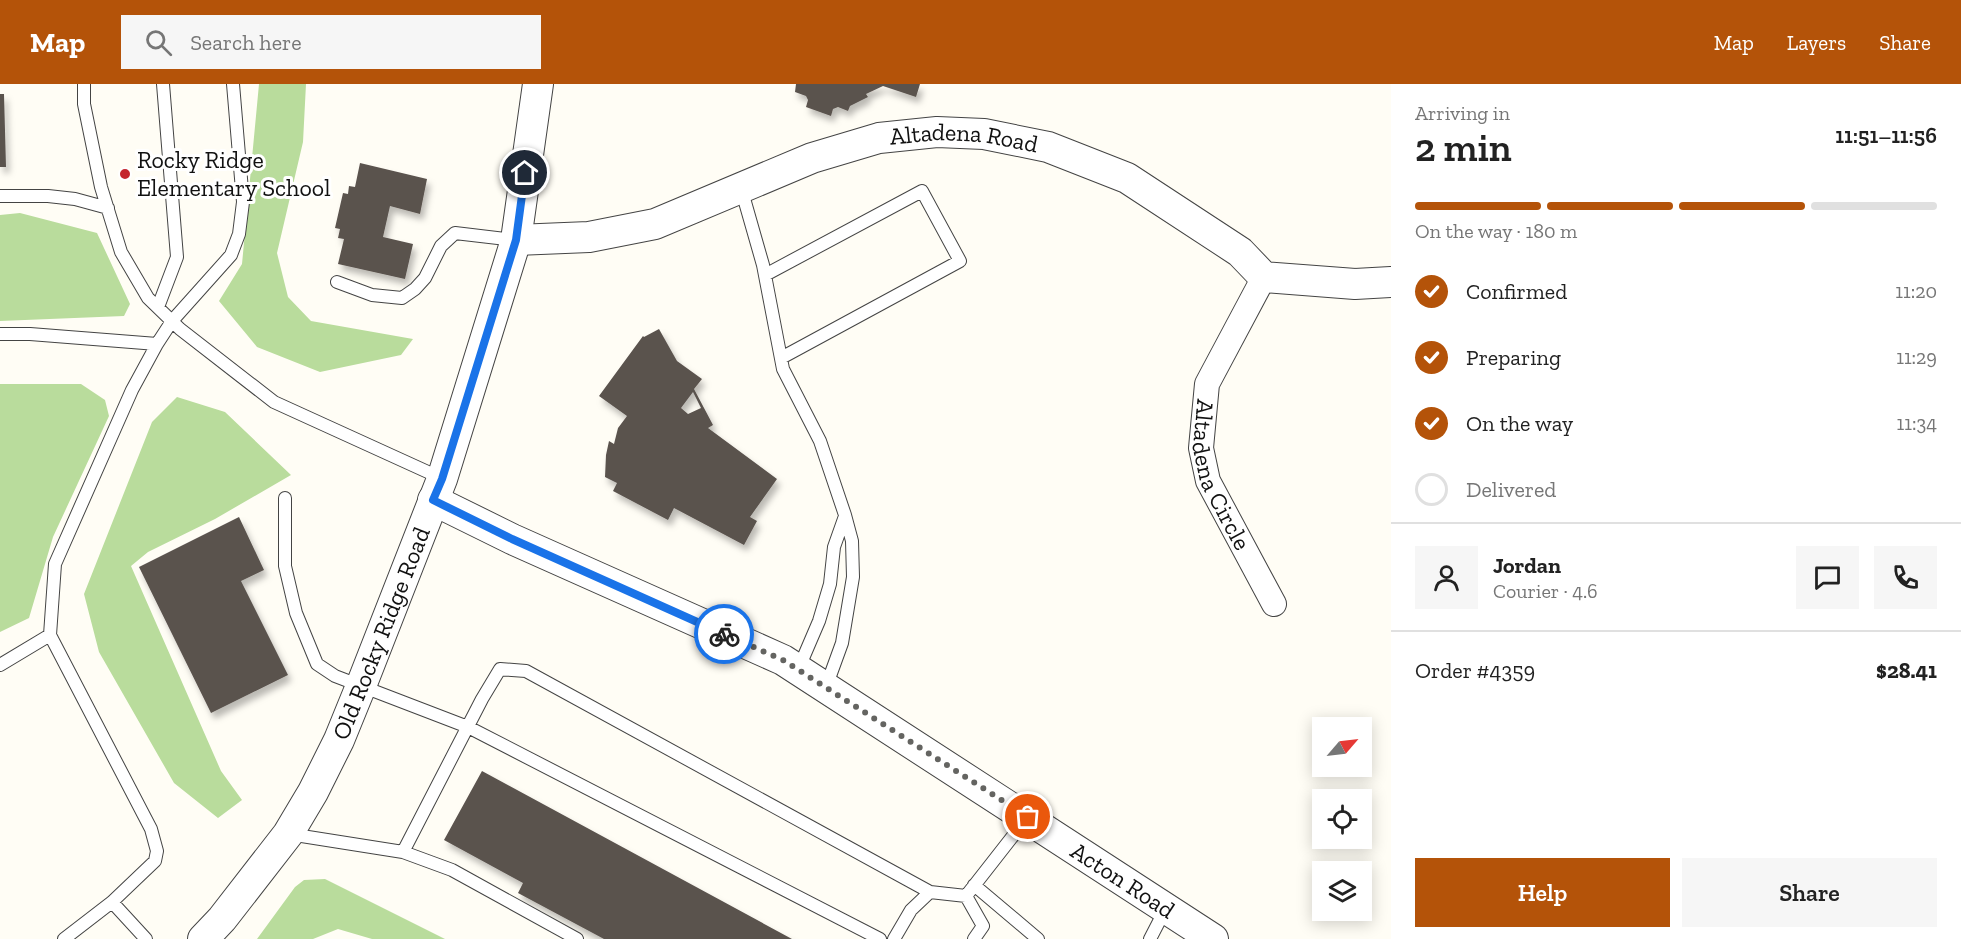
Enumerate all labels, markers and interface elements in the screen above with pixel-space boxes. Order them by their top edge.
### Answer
search box [121,15,541,69]
text: Map [30,26,85,59]
icon: search [142,26,175,59]
text: Search here [190,29,302,56]
text: Map [1714,30,1754,55]
text: Layers [1787,30,1846,55]
text: Share [1879,30,1931,55]
text: Arriving in [1415,101,1510,125]
street label: Altadena Road [888,117,1041,159]
text: 11:51–11:56 [1835,122,1937,149]
text: 2 min [1415,124,1512,171]
place label: Rocky Ridge Elementary School [137,145,331,202]
pin [499,147,550,198]
icon: home [508,156,541,189]
marker: Rocky Ridge Elementary School [118,167,132,181]
text: On the way · 180 m [1415,219,1577,243]
icon: check [1415,275,1448,308]
text: Confirmed [1466,278,1567,305]
text: 11:20 [1895,279,1937,303]
icon: check [1415,341,1448,374]
text: Preparing [1466,344,1561,371]
text: 11:29 [1896,345,1937,369]
street label: Altadena Circle [1186,398,1257,555]
icon: check [1415,407,1448,440]
text: On the way [1466,410,1573,437]
text: 11:34 [1897,411,1937,435]
text: Delivered [1466,476,1556,503]
street label: Old Rocky Ridge Road [326,523,436,744]
button: person [1415,546,1478,609]
button: chat [1796,546,1859,609]
button: phone [1874,546,1937,609]
text: Jordan [1493,552,1561,579]
text: Courier · 4.6 [1493,579,1598,603]
courier [694,604,754,664]
icon: bike [708,618,741,651]
text: Order #4359 [1415,657,1535,684]
text: $28.41 [1876,657,1937,684]
north arrow [1312,717,1372,777]
map controls [1312,717,1372,921]
button: locate [1312,789,1372,849]
pin [1002,791,1053,842]
icon: bag [1011,800,1044,833]
street label: Acton Road [1066,836,1181,924]
button: Help [1415,858,1670,927]
button: Share [1682,858,1937,927]
button: layers [1312,861,1372,921]

